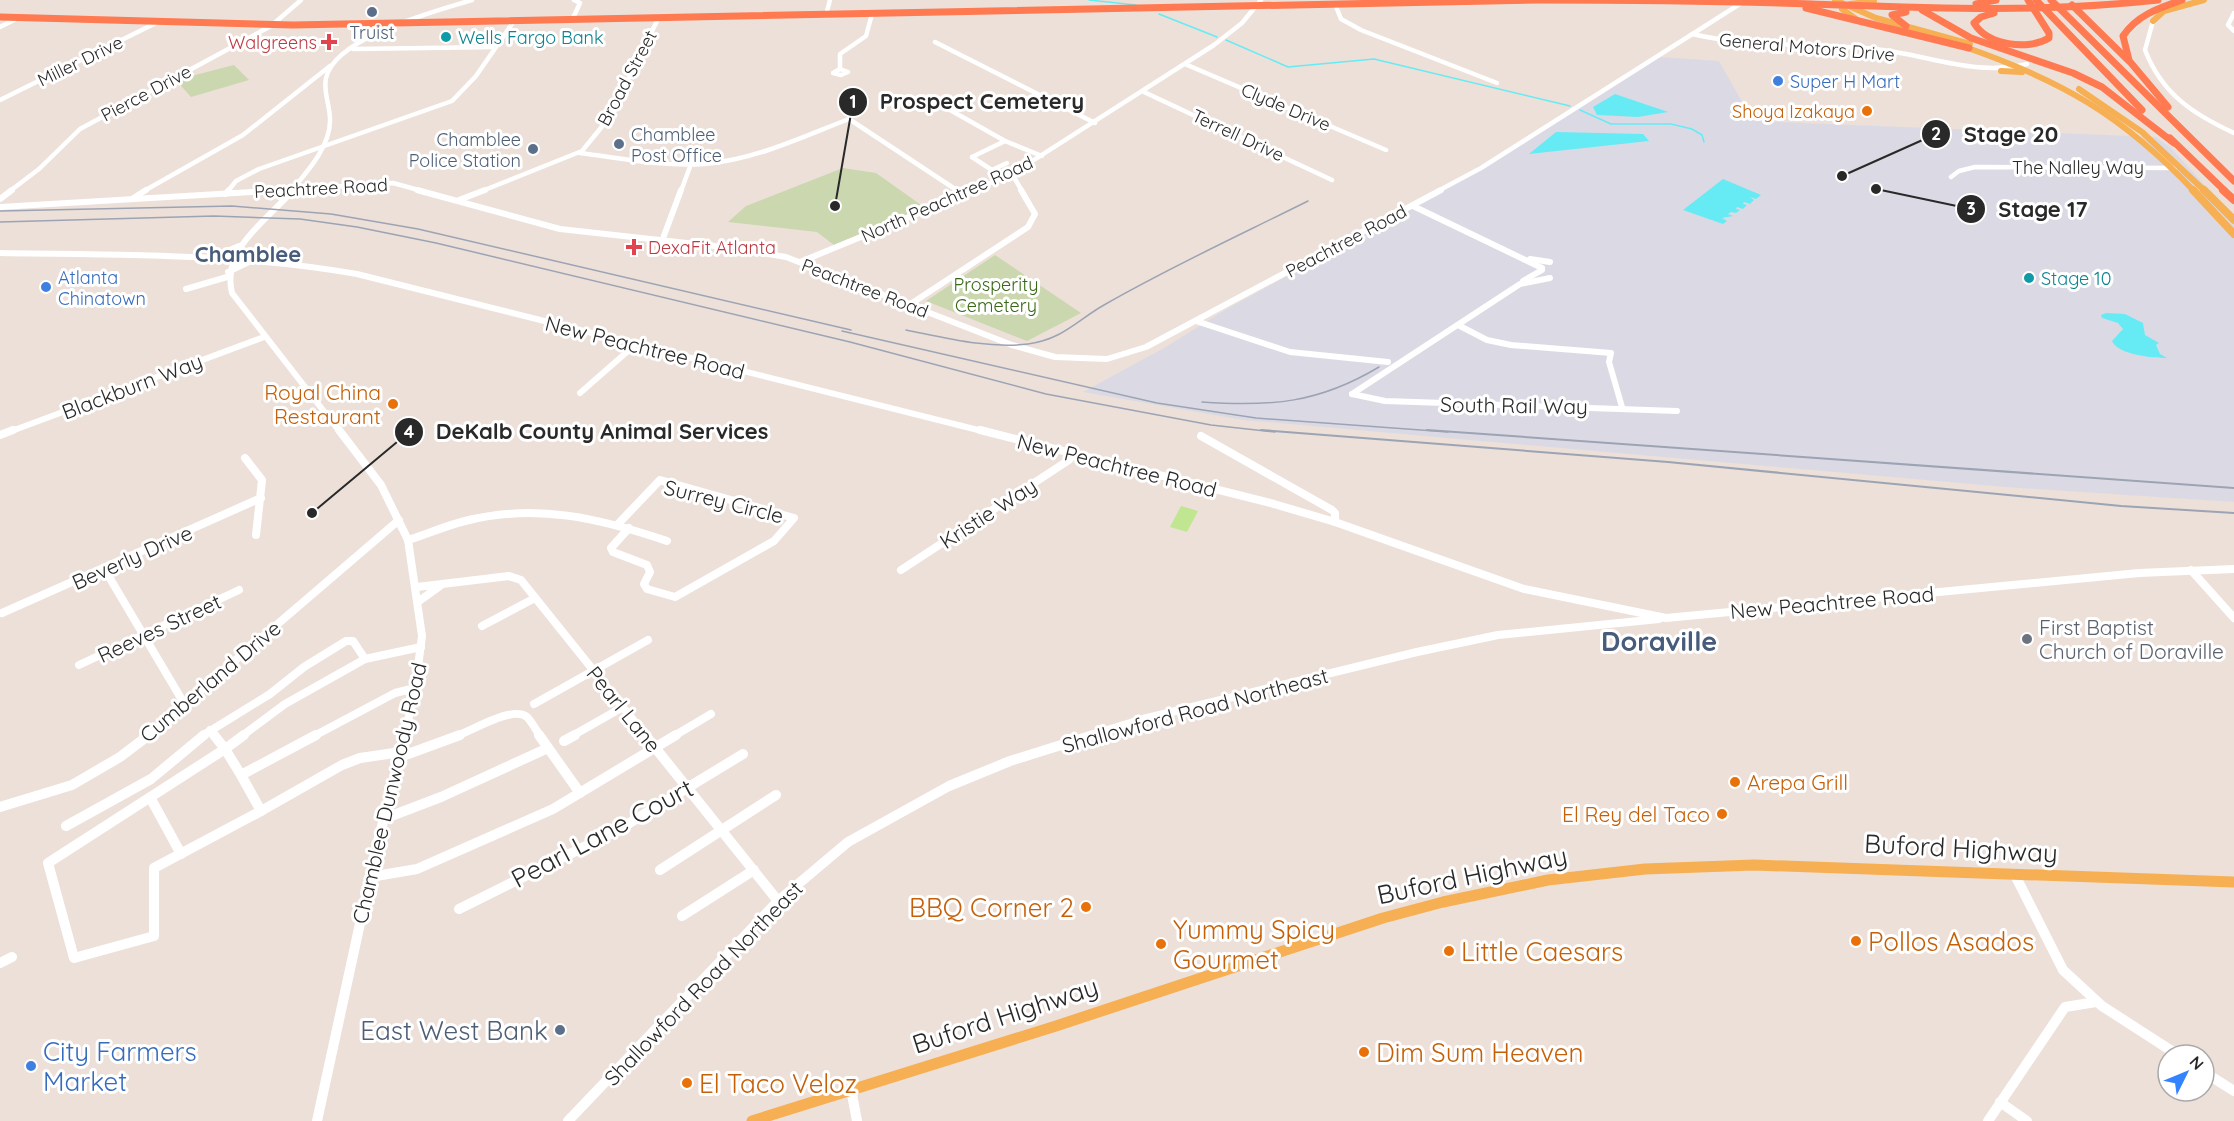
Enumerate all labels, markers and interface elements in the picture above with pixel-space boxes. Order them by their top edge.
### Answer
marker: Truist [365,5,379,19]
place label: Truist [349,21,395,44]
place label: Wells Fargo Bank [458,26,604,49]
street label: Broad Street [592,26,662,130]
street label: General Motors Drive [1718,28,1896,66]
street label: Miller Drive [34,30,126,92]
marker: Wells Fargo Bank [439,30,453,44]
place label: Walgreens [228,31,317,54]
marker: Walgreens [322,35,336,49]
street label: Pierce Drive [97,60,195,126]
place label: Super H Mart [1790,70,1900,93]
marker: Super H Mart [1771,74,1785,88]
street label: Clyde Drive [1238,78,1334,136]
callout: Prospect Cemetery [838,82,1096,122]
text: Prospect Cemetery [880,87,1084,115]
text: 1 [849,90,857,113]
place label: Shoya Izakaya [1732,100,1855,123]
street label: Terrell Drive [1188,104,1288,166]
marker: Shoya Izakaya [1860,104,1874,118]
callout: Stage 20 [1921,114,2070,154]
text: Stage 20 [1964,120,2058,148]
text: 2 [1931,122,1941,145]
place label: Chamblee Post Office [631,123,722,167]
place label: Chamblee Police Station [409,128,521,172]
marker: Chamblee Post Office [612,137,626,151]
marker: Chamblee Police Station [526,142,540,156]
street label: North Peachtree Road [857,151,1037,247]
street label: The Nalley Way [2012,156,2144,179]
street label: Peachtree Road [254,173,388,203]
callout: Stage 17 [1956,189,2099,229]
text: Stage 17 [1998,195,2088,223]
text: 3 [1966,197,1976,220]
street label: Peachtree Road [1282,199,1410,283]
place label: DexaFit Atlanta [648,236,776,259]
marker: DexaFit Atlanta [625,238,643,256]
district label: Chamblee [195,240,301,268]
street label: Peachtree Road [798,253,932,323]
place label: Atlanta Chinatown [58,266,146,310]
place label: Stage 10 [2041,267,2111,290]
marker: Stage 10 [2022,271,2036,285]
park label: Prosperity Cemetery [954,273,1038,317]
marker: Atlanta Chinatown [39,280,53,294]
street label: New Peachtree Road [543,310,747,384]
street label: Blackburn Way [58,347,206,425]
place label: Royal China Restaurant [264,379,381,429]
street label: South Rail Way [1440,391,1588,419]
marker: Royal China Restaurant [386,397,400,411]
callout: DeKalb County Animal Services [394,412,780,452]
text: DeKalb County Animal Services [436,417,768,445]
text: 4 [404,420,415,443]
street label: New Peachtree Road [1015,428,1219,502]
street label: Kristie Way [935,472,1041,554]
street label: Surrey Circle [662,474,786,528]
street label: Beverly Drive [68,519,196,595]
street label: New Peachtree Road [1729,580,1935,624]
street label: Reeves Street [93,588,225,668]
street label: Cumberland Drive [134,614,286,748]
place label: First Baptist Church of Doraville [2039,614,2224,664]
district label: Doraville [1601,624,1717,658]
marker: First Baptist Church of Doraville [2020,632,2034,646]
street label: Chamblee Dunwoody Road [346,660,432,926]
street label: Pearl Lane [581,661,667,757]
street label: Shallowford Road Northeast [1059,662,1331,758]
place label: Arepa Grill [1747,769,1848,795]
street label: Pearl Lane Court [505,771,699,895]
marker: Arepa Grill [1728,775,1742,789]
place label: El Rey del Taco [1562,801,1710,827]
marker: El Rey del Taco [1715,807,1729,821]
street label: Buford Highway [1863,826,2059,870]
street label: Buford Highway [1374,839,1570,911]
street label: Shallowford Road Northeast [598,875,808,1091]
place label: BBQ Corner 2 [909,891,1074,924]
marker: BBQ Corner 2 [1079,900,1093,914]
place label: Yummy Spicy Gourmet [1173,913,1335,976]
place label: Pollos Asados [1868,925,2034,958]
marker: Pollos Asados [1849,934,1863,948]
place label: Little Caesars [1461,935,1623,968]
marker: Yummy Spicy Gourmet [1154,937,1168,951]
marker: Little Caesars [1442,944,1456,958]
street label: Buford Highway [908,969,1102,1061]
place label: East West Bank [360,1014,548,1047]
marker: East West Bank [553,1023,567,1037]
place label: City Farmers Market [43,1035,197,1098]
place label: Dim Sum Heaven [1376,1036,1584,1069]
north arrow [2156,1043,2216,1103]
marker: Dim Sum Heaven [1357,1045,1371,1059]
text: N [2186,1052,2208,1074]
marker: City Farmers Market [24,1059,38,1073]
place label: El Taco Veloz [699,1067,857,1100]
marker: El Taco Veloz [680,1076,694,1090]

